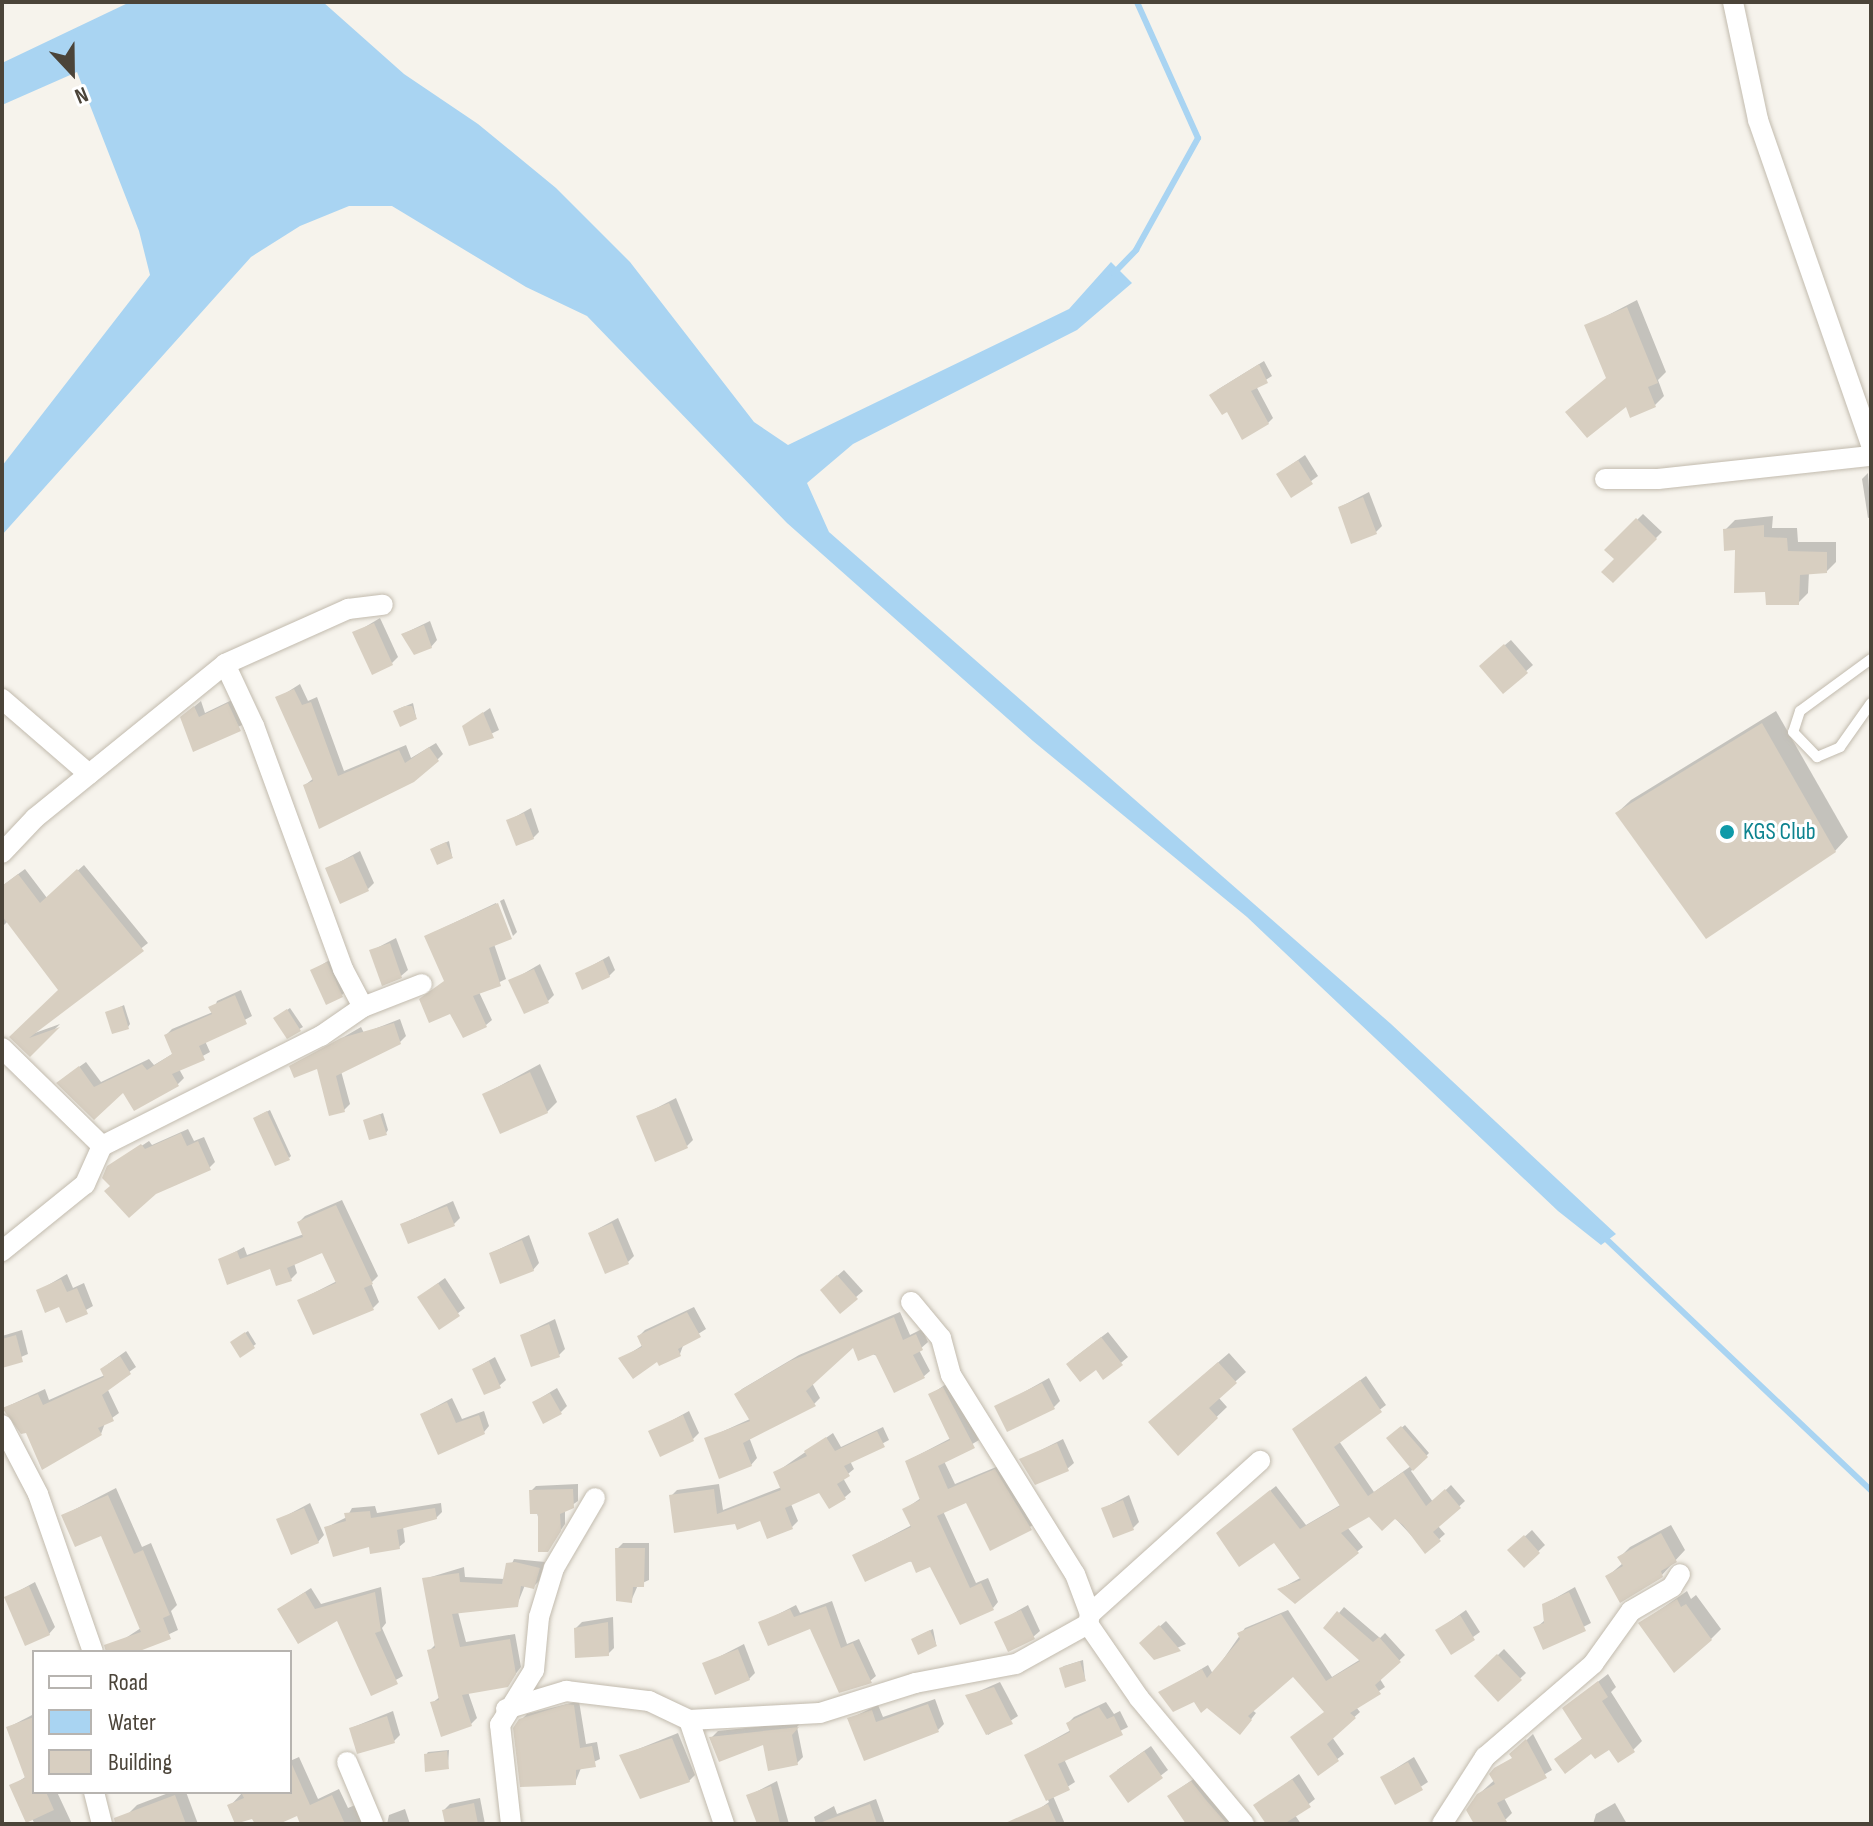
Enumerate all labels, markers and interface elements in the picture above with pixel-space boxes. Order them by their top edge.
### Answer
north arrow [32,32,112,112]
text: N [71,80,92,109]
place label: KGS Club [1743,818,1816,846]
marker: KGS Club [1718,823,1736,841]
legend [32,1650,292,1794]
text: Road [108,1668,148,1697]
text: Water [108,1708,156,1737]
text: Building [108,1748,172,1777]

